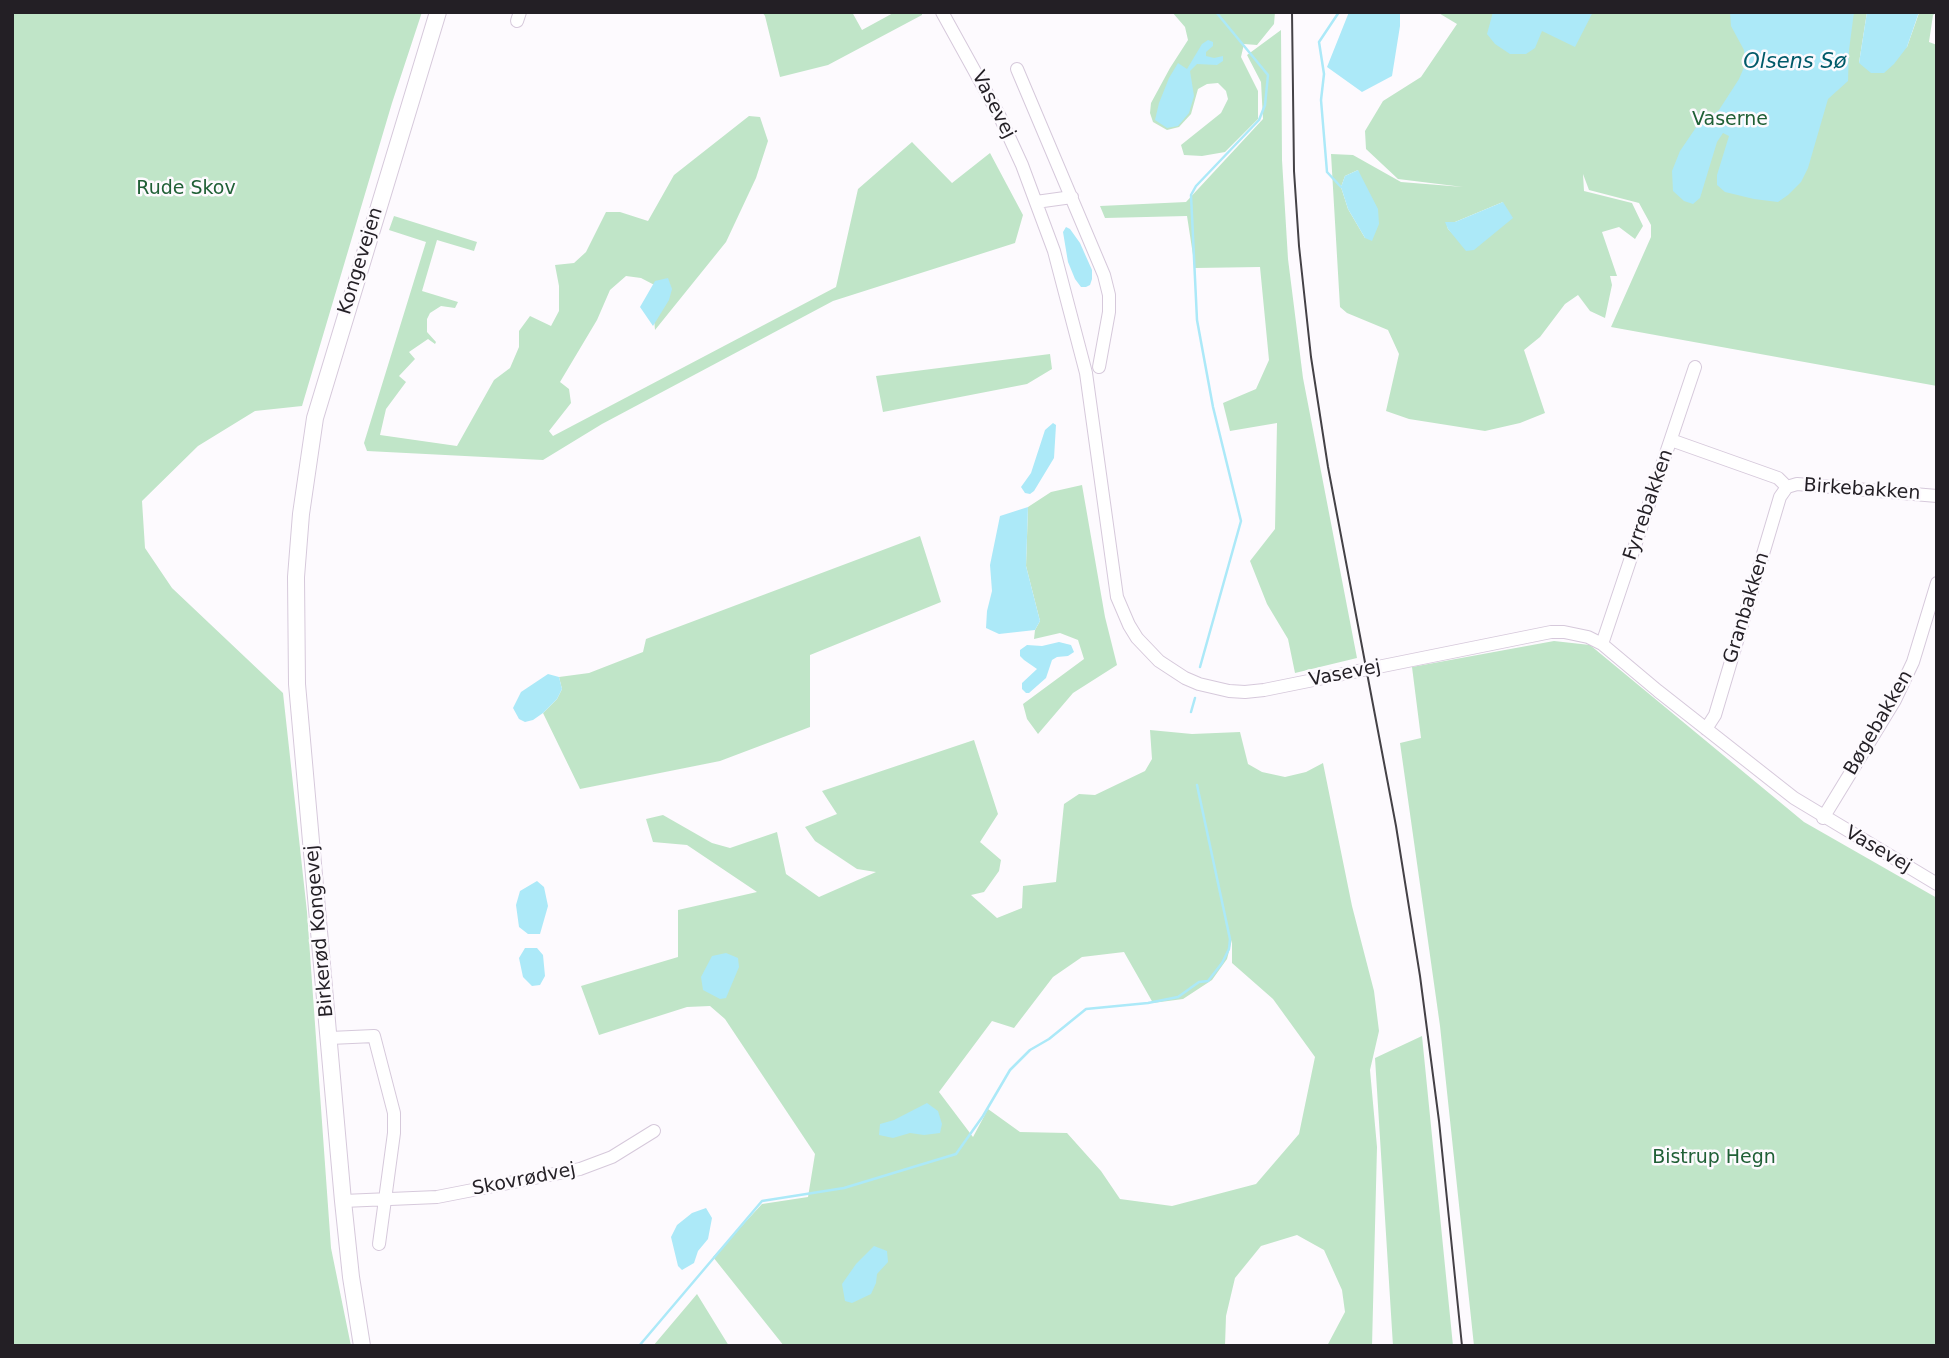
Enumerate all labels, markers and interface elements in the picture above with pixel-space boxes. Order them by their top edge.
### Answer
water label: Olsens Sø [1743,50,1847,76]
street label: Vasevej [966,67,1020,143]
park label: Vaserne [1692,109,1768,131]
park label: Rude Skov [136,178,236,200]
street label: Kongevejen [334,205,388,317]
street label: Fyrrebakken [1619,447,1679,563]
street label: Birkebakken [1803,475,1921,505]
street label: Granbakken [1719,550,1775,666]
street label: Vasevej [1307,656,1383,692]
street label: Bøgebakken [1840,667,1918,779]
street label: Vasevej [1841,822,1915,878]
street label: Birkerød Kongevej [301,844,339,1018]
park label: Bistrup Hegn [1652,1147,1776,1169]
street label: Skovrødvej [470,1159,578,1201]

